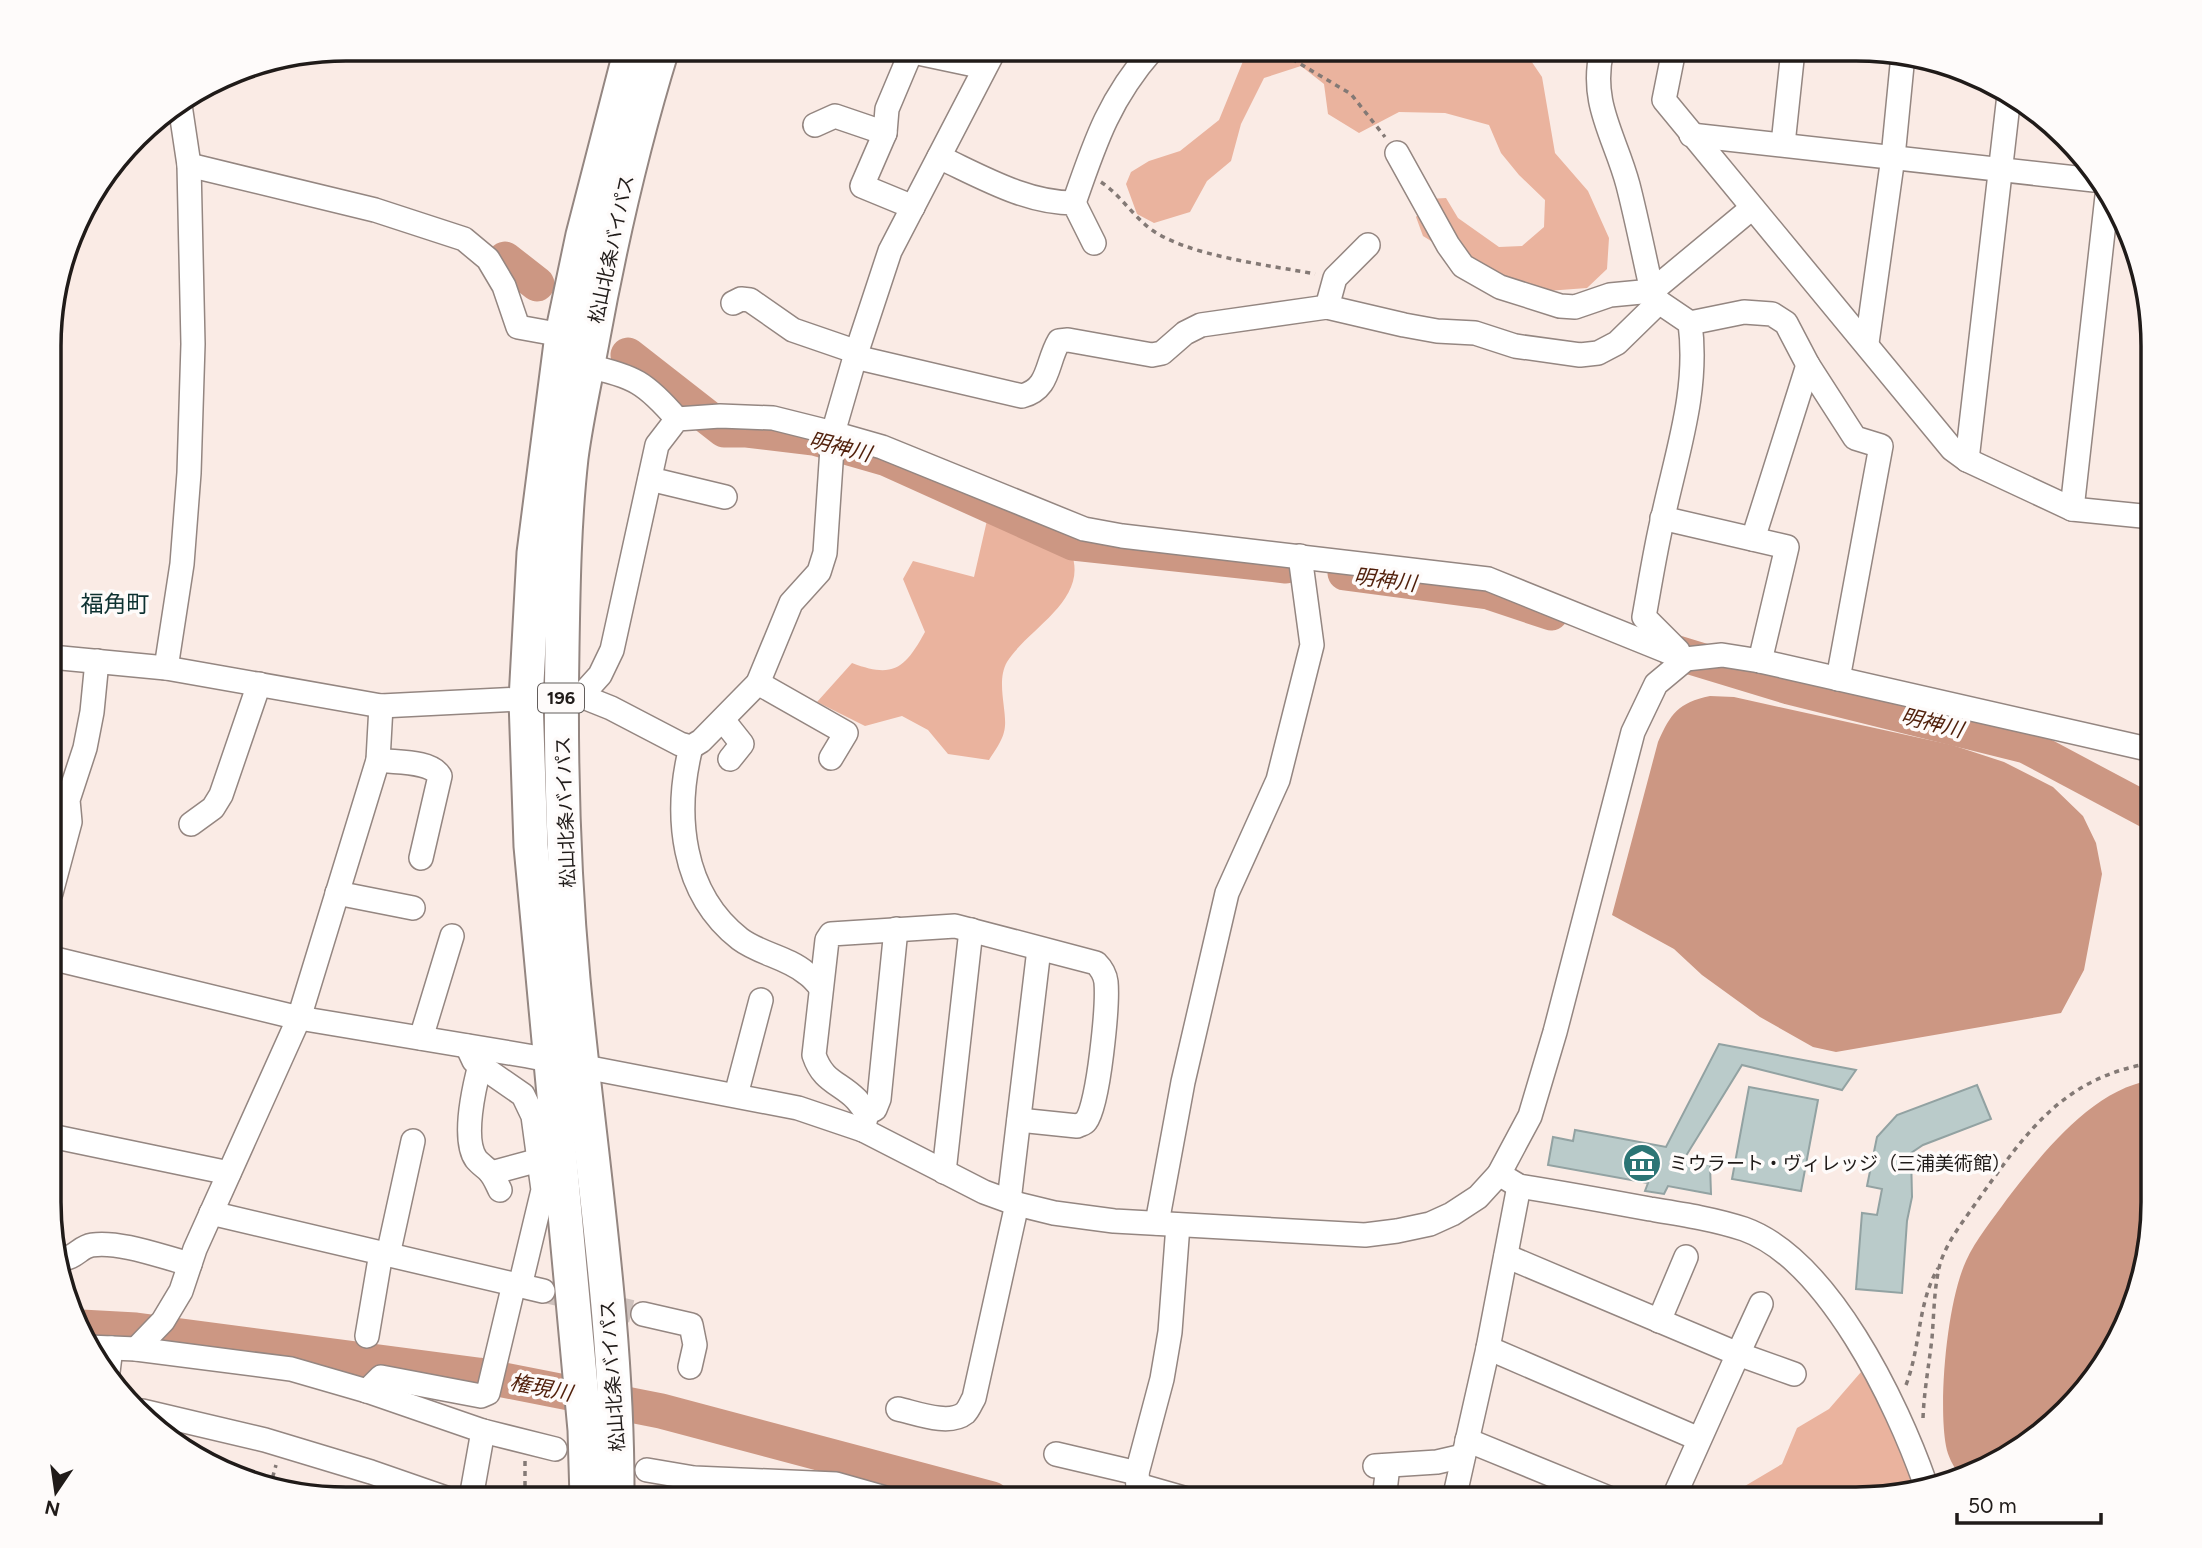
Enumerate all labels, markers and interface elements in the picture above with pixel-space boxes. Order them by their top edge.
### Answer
street label: 松山北条バイパス [584,173,639,326]
water label: 明神川 [807,427,876,467]
water label: 明神川 [1352,563,1420,596]
district label: 福角町 [81,590,150,618]
road number: 196 [538,684,584,712]
water label: 明神川 [1899,703,1968,743]
street label: 松山北条バイパス [551,736,580,888]
museum icon: ミウラート・ヴィレッジ（三浦美術館） [1621,1142,1663,1184]
place label: ミウラート・ヴィレッジ（三浦美術館） [1669,1152,2011,1175]
street label: 松山北条バイパス [596,1300,629,1452]
water label: 権現川 [508,1369,576,1406]
north arrow [21,1457,91,1527]
scale bar [1957,1482,2100,1526]
text: 50 m [1968,1493,2017,1518]
text: N [43,1495,62,1521]

